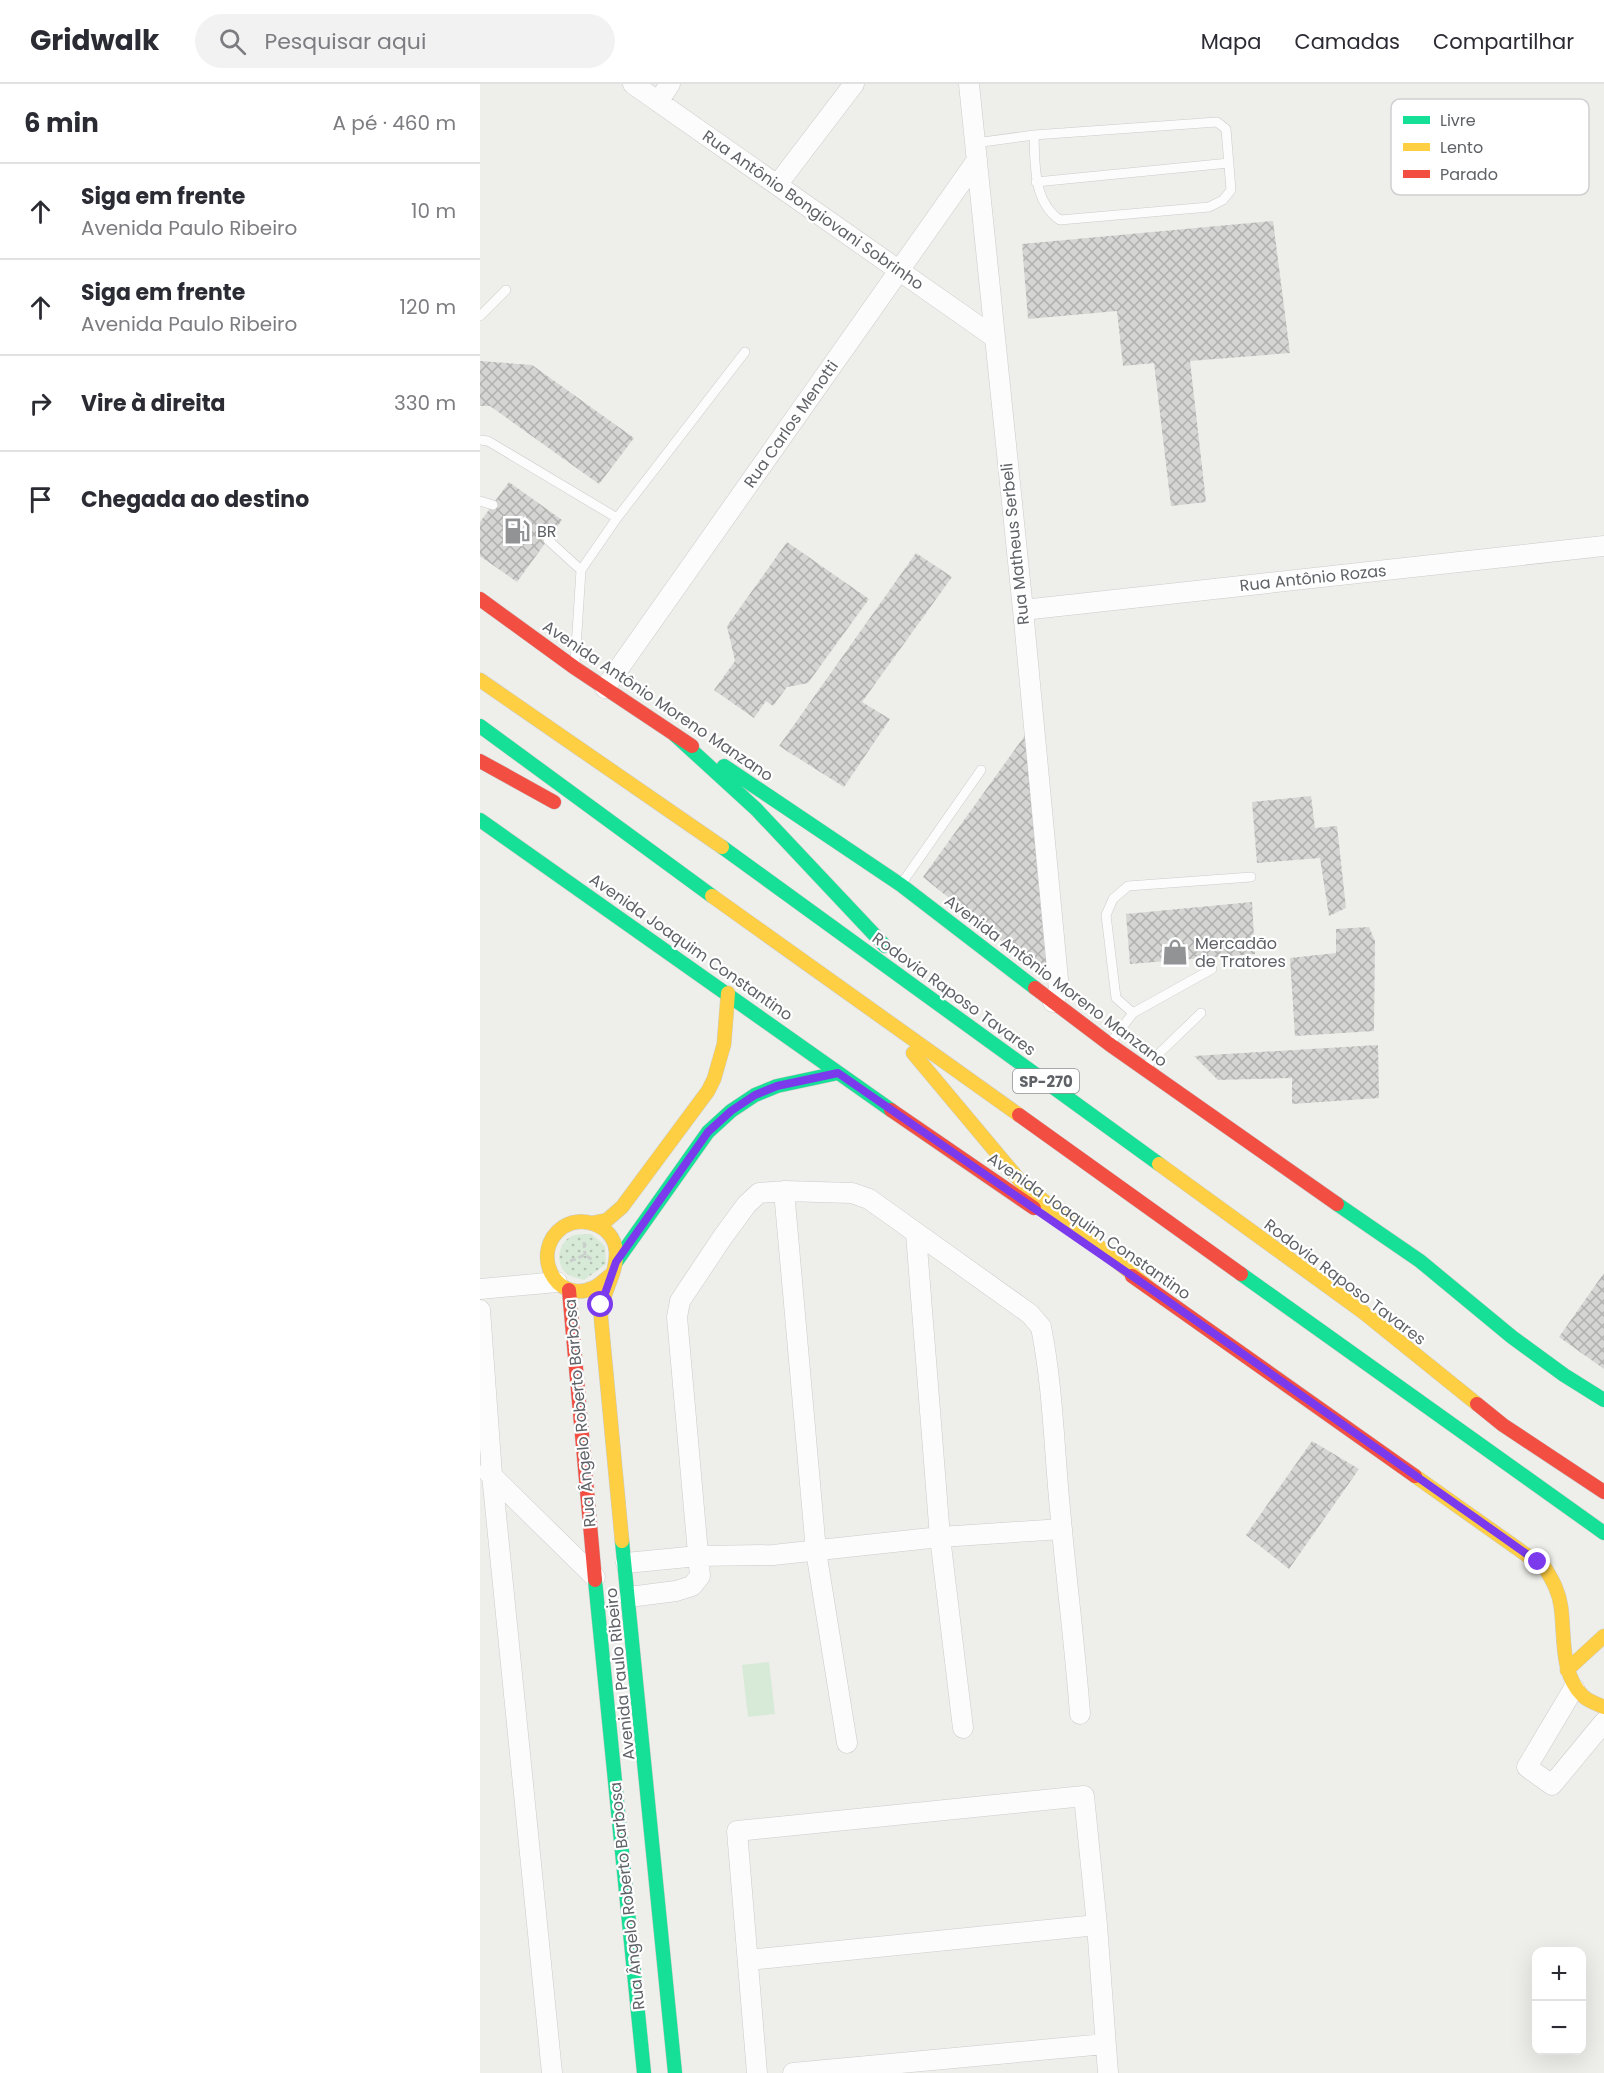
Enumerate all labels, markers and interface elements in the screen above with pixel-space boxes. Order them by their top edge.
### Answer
search box [195,14,615,68]
text: Gridwalk [30,21,159,60]
icon: search [216,25,249,58]
text: Pesquisar aqui [264,26,426,57]
text: Mapa [1201,27,1261,56]
text: Camadas [1294,27,1400,56]
text: Compartilhar [1433,27,1574,56]
legend [1391,99,1589,195]
text: 6 min [24,105,99,141]
text: A pé · 460 m [333,109,456,137]
text: Livre [1440,109,1476,132]
street label: Rua Antônio Bongiovani Sobrinho [698,124,928,296]
text: Lento [1440,136,1483,159]
text: Parado [1440,163,1498,186]
text: Siga em frente [81,181,245,212]
icon: ahead [24,195,57,228]
text: 10 m [411,197,456,225]
text: Avenida Paulo Ribeiro [81,214,297,242]
text: Siga em frente [81,277,245,308]
icon: ahead [24,291,57,324]
text: 120 m [400,293,456,321]
text: Avenida Paulo Ribeiro [81,310,297,338]
street label: Rua Carlos Menotti [738,356,844,492]
icon: right [24,387,57,420]
text: Vire à direita [81,388,226,419]
text: 330 m [394,389,456,417]
street label: Rua Matheus Serbeli [995,462,1035,626]
icon: arrive [24,483,57,516]
text: Chegada ao destino [81,484,309,515]
fuel station icon: BR [502,516,532,546]
place label: BR [537,520,557,543]
street label: Rua Antônio Rozas [1239,559,1387,597]
street label: Avenida Antônio Moreno Manzano [538,615,778,787]
street label: Avenida Joaquim Constantino [585,868,797,1026]
street label: Avenida Antônio Moreno Manzano [940,889,1172,1073]
street label: Rodovia Raposo Tavares [868,927,1040,1061]
place label: Mercadão de Tratores [1195,932,1286,973]
shop icon: Mercadão de Tratores [1160,937,1190,967]
road number: SP-270 [1013,1069,1079,1093]
street label: Avenida Joaquim Constantino [983,1147,1195,1305]
street label: Rodovia Raposo Tavares [1259,1214,1431,1350]
route start [587,1291,613,1317]
street label: Rua Ângelo Roberto Barbosa [559,1298,601,1528]
route end [1524,1548,1550,1574]
street label: Avenida Paulo Ribeiro [600,1587,640,1761]
street label: Rua Ângelo Roberto Barbosa [604,1781,650,2011]
map controls [1532,1947,1586,2055]
button: + [1532,1947,1586,2001]
button: − [1532,2001,1586,2055]

